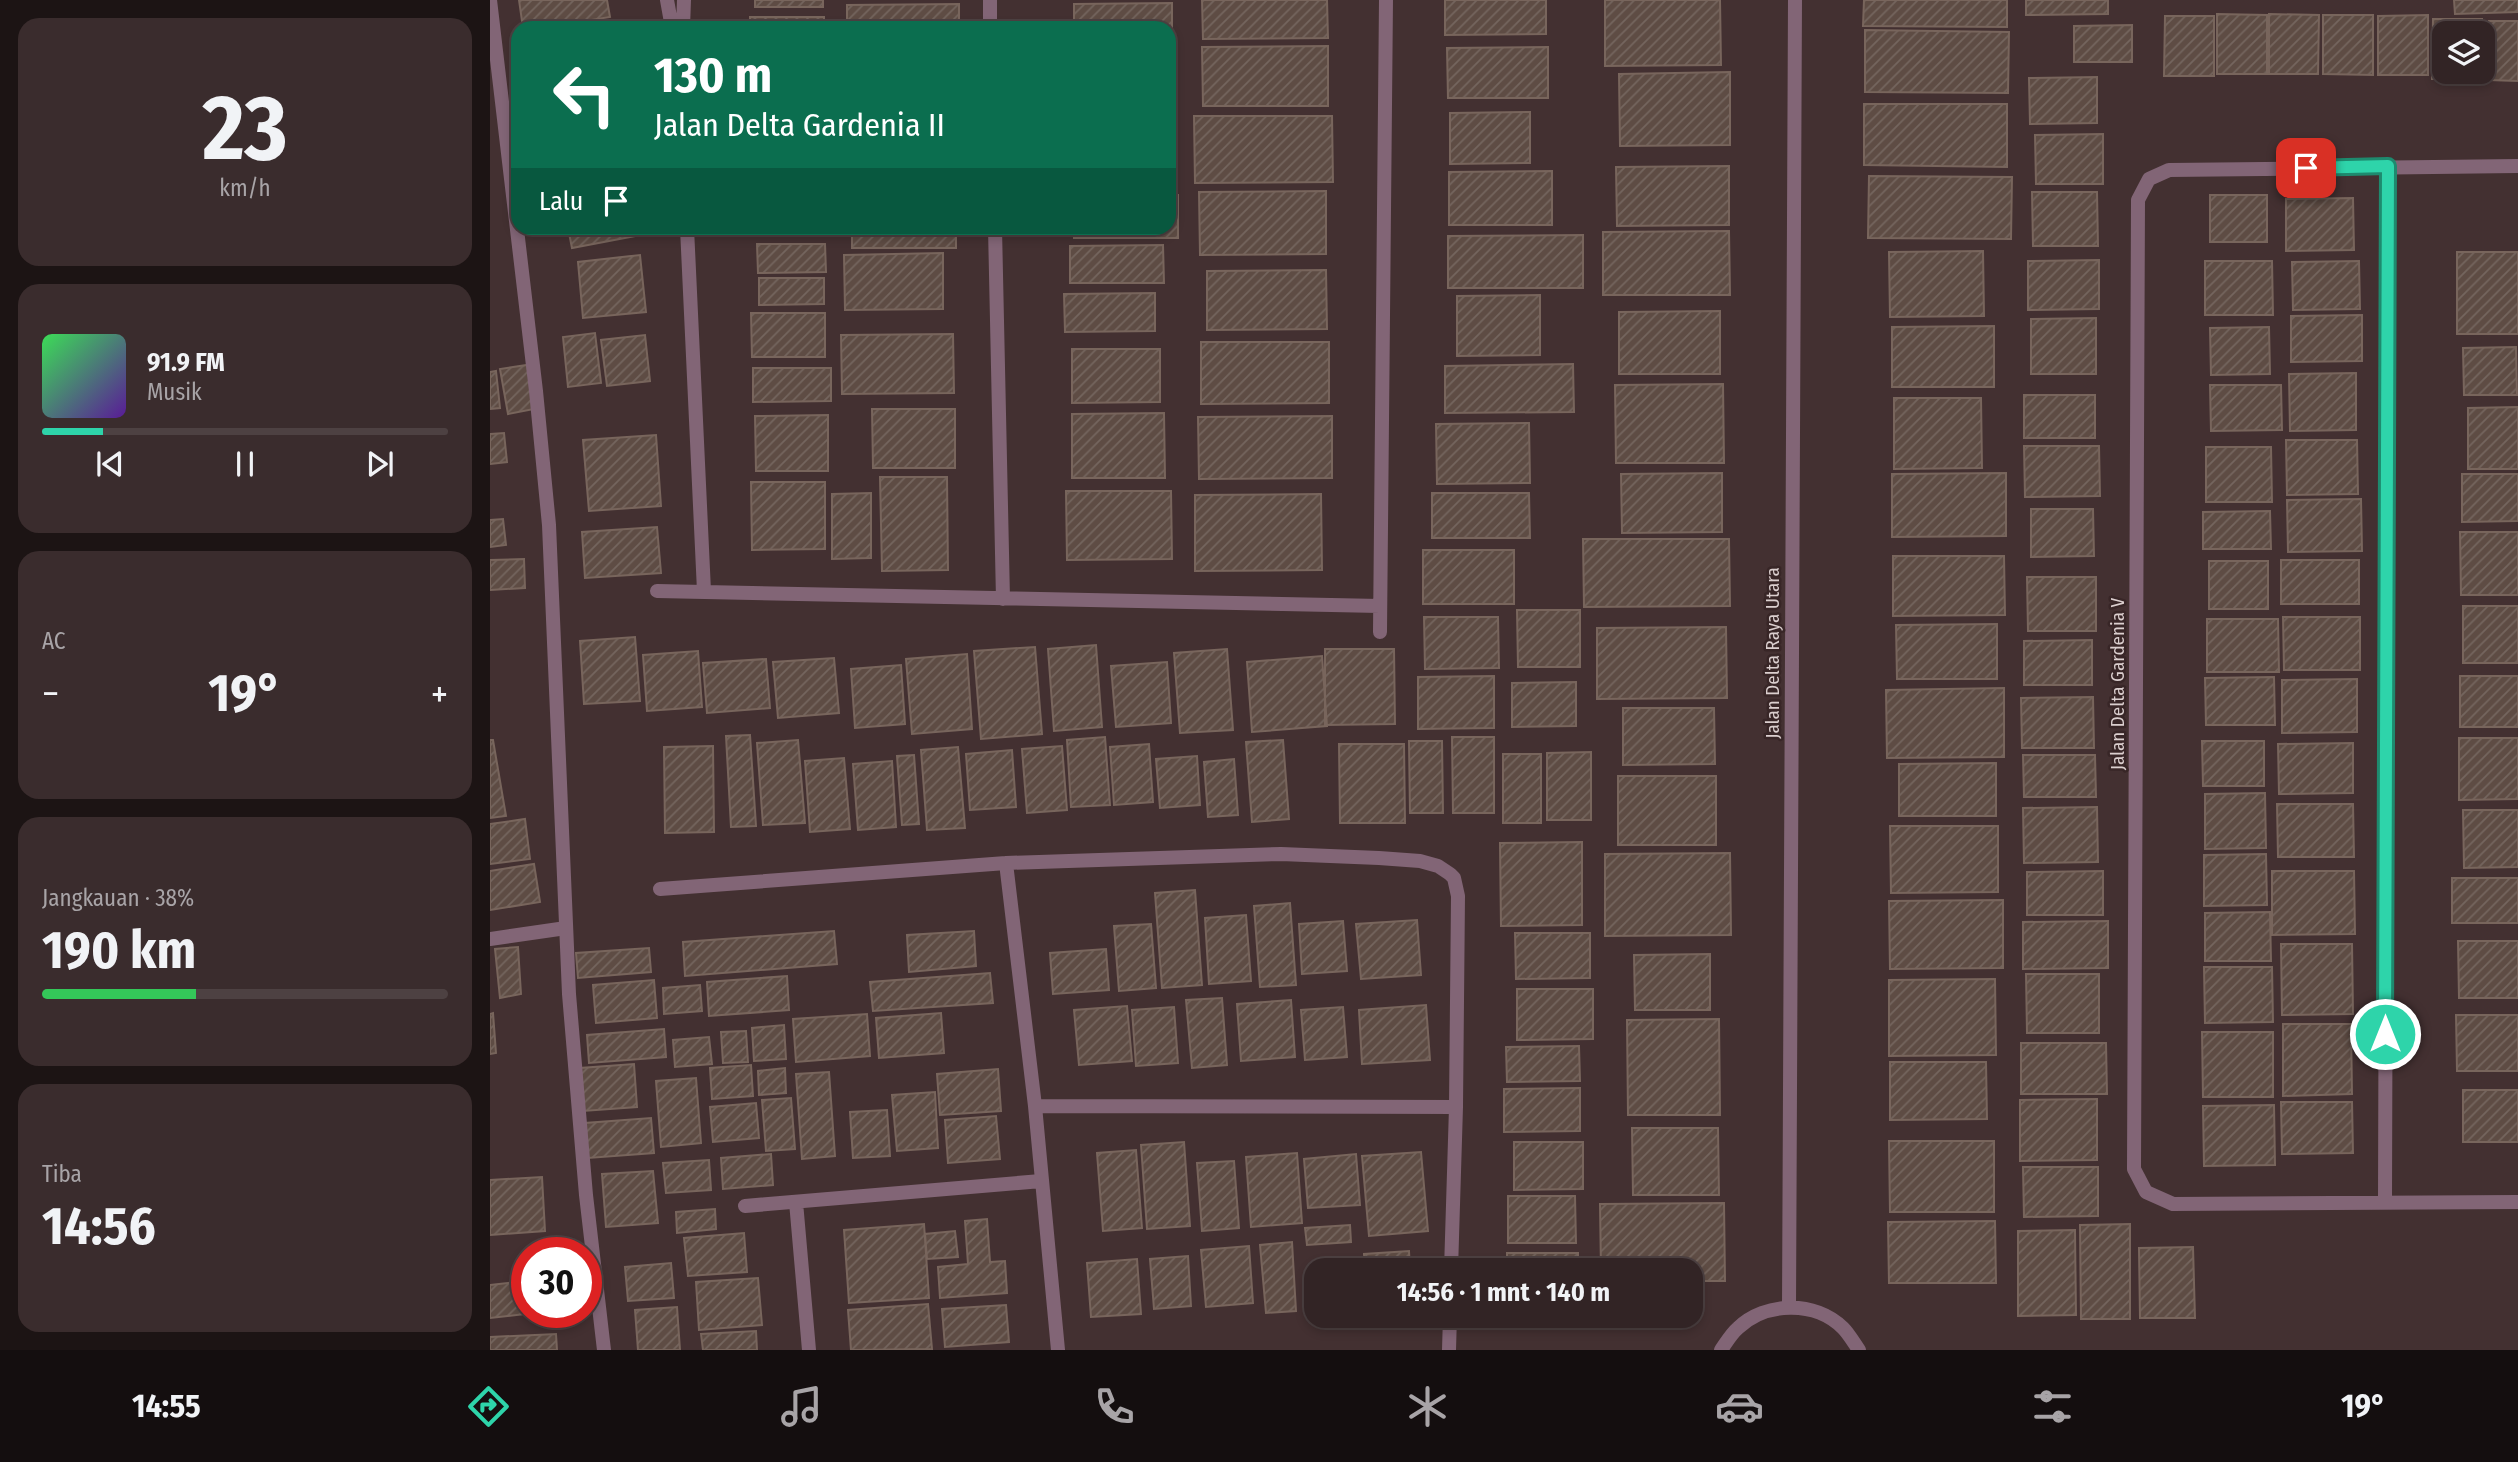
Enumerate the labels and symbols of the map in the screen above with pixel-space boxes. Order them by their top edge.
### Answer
pin [2276,138,2336,198]
street label: Jalan Delta Raya Utara [1761,567,1784,739]
street label: Jalan Delta Gardenia V [2106,597,2129,770]
position arrow [2348,997,2422,1071]
speed limit sign: 30 [511,1237,602,1328]

